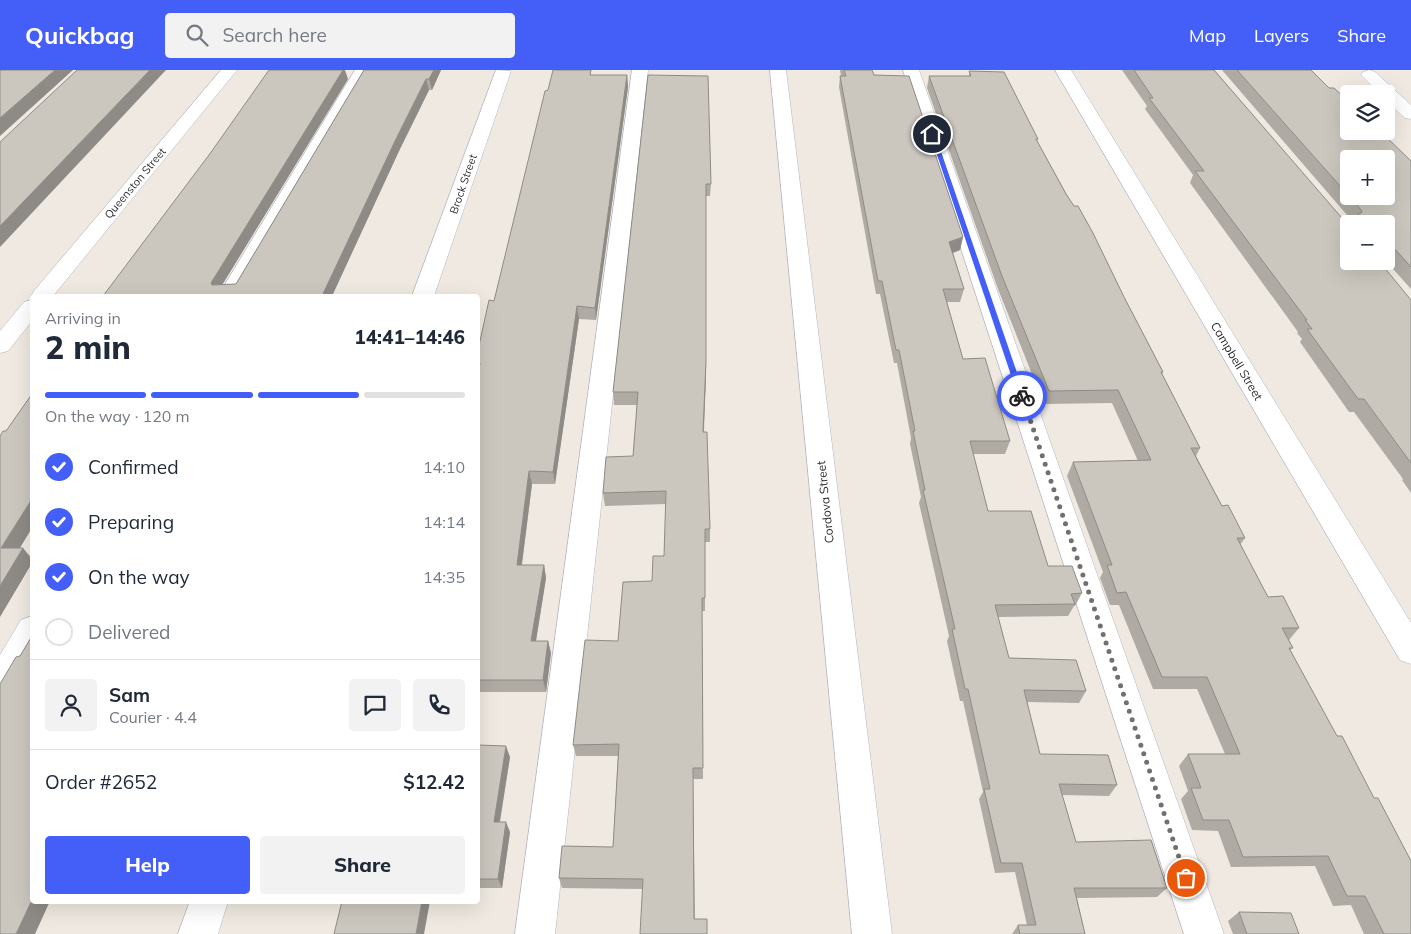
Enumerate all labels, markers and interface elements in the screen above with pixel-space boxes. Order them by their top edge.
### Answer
search box [165,13,515,58]
text: Quickbag [25,20,135,50]
icon: search [183,21,211,49]
text: Search here [223,23,327,47]
text: Map [1189,24,1226,47]
text: Layers [1254,24,1309,47]
text: Share [1337,24,1386,47]
map controls [1340,85,1395,270]
button: layers [1340,85,1395,140]
pin [911,113,953,155]
icon: home [918,120,946,148]
street label: Queenston Street [101,145,169,221]
button: + [1340,150,1395,205]
street label: Brock Street [446,152,480,216]
button: − [1340,215,1395,270]
text: Arriving in [45,308,121,328]
street label: Campbell Street [1208,319,1266,403]
text: 14:41–14:46 [354,325,465,349]
text: 2 min [45,327,131,367]
courier [997,371,1047,421]
icon: bike [1008,382,1036,410]
text: On the way · 120 m [45,406,190,426]
icon: check [45,453,73,481]
text: Confirmed [88,455,179,479]
text: 14:10 [423,457,465,477]
street label: Cordova Street [813,460,837,544]
icon: check [45,508,73,536]
text: Preparing [88,510,174,534]
text: 14:14 [423,512,465,532]
icon: check [45,563,73,591]
text: On the way [88,565,190,589]
text: 14:35 [423,567,465,587]
text: Delivered [88,620,170,644]
button: person [45,679,97,731]
button: chat [349,679,401,731]
button: phone [413,679,465,731]
text: Sam [109,683,150,707]
text: Courier · 4.4 [109,707,197,727]
text: Order #2652 [45,770,157,794]
text: $12.42 [403,770,465,794]
button: Help [45,836,250,894]
button: Share [260,836,465,894]
pin [1165,857,1207,899]
icon: bag [1172,864,1200,892]

